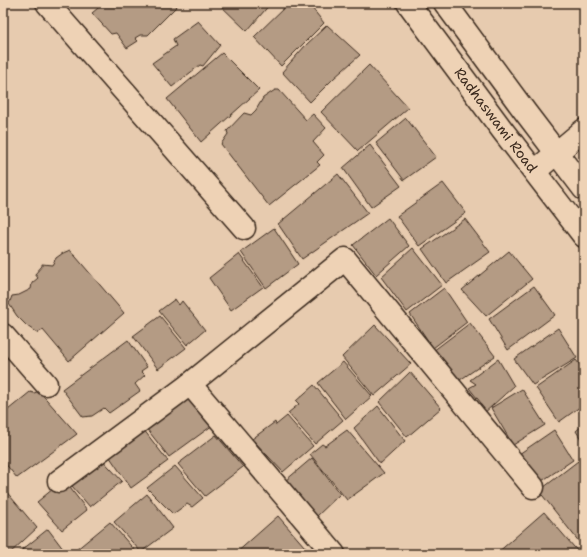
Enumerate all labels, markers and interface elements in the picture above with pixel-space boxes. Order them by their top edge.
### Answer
street label: Radhaswami Road [451,64,542,176]

